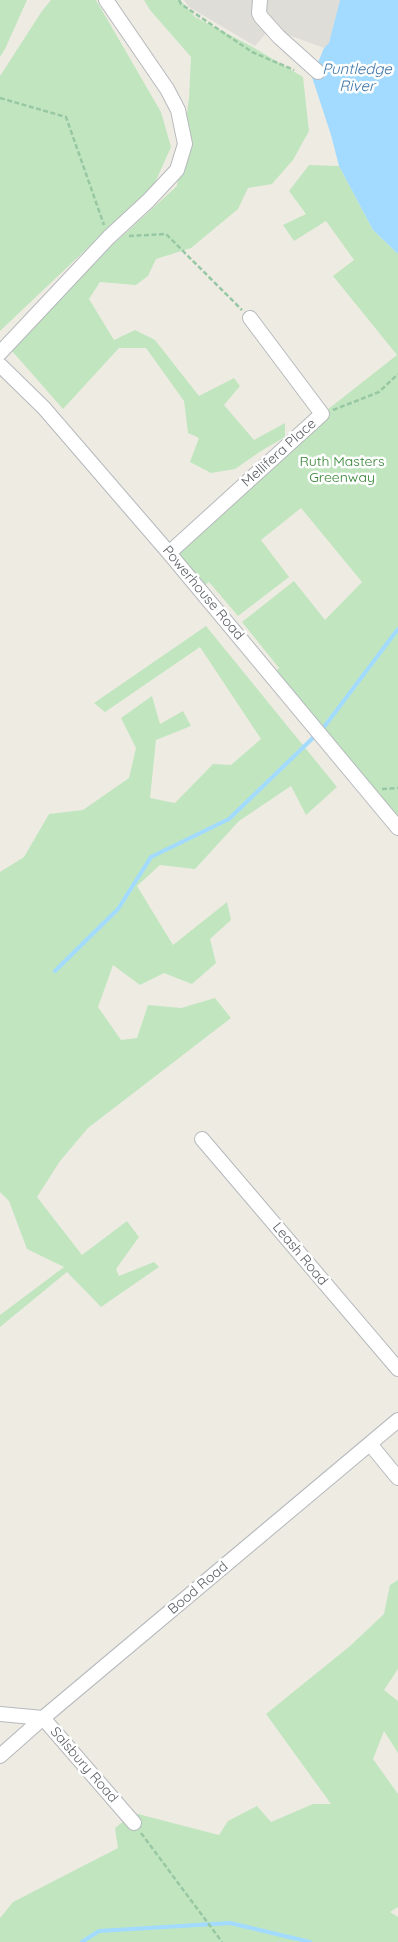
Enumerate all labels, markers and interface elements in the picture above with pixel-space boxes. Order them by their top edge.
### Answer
water label: Puntledge River [322,60,392,95]
street label: Mellifera Place [238,415,320,491]
park label: Ruth Masters Greenway [300,454,384,487]
street label: Powerhouse Road [159,542,247,644]
street label: Leash Road [269,1219,331,1289]
street label: Bood Road [165,1558,231,1618]
street label: Salsbury Road [47,1724,121,1806]

